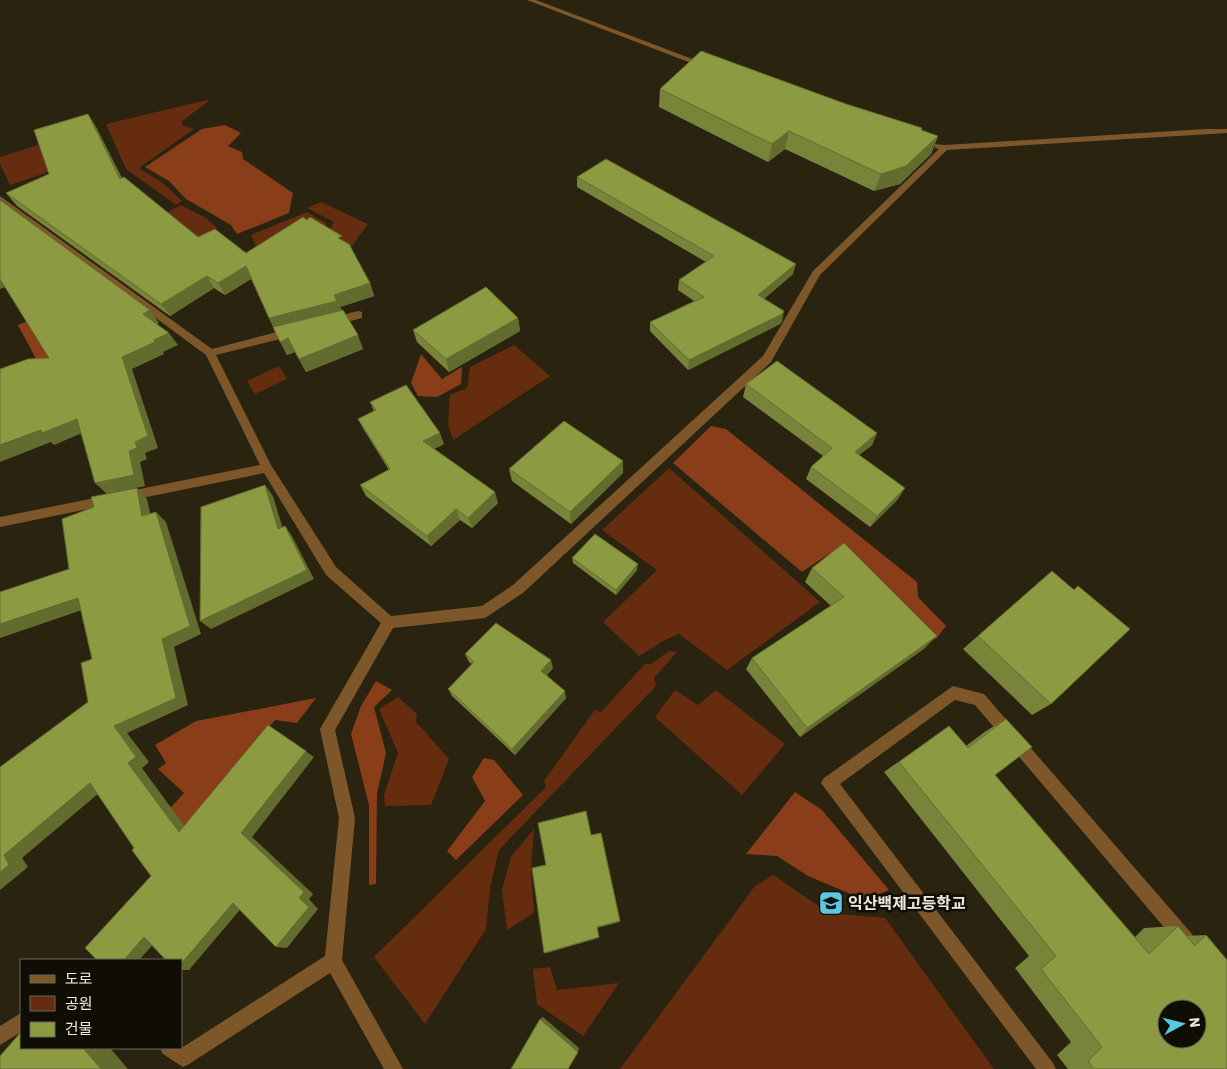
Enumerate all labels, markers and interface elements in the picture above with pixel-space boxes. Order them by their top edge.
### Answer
school or university icon: 익산백제고등학교 [818,890,844,916]
place label: 익산백제고등학교 [848,893,966,913]
legend [20,959,182,1049]
text: 도로 [65,969,93,988]
text: 공원 [65,994,93,1013]
north arrow [1157,999,1207,1049]
text: N [1185,1016,1204,1029]
text: 건물 [65,1019,93,1038]

